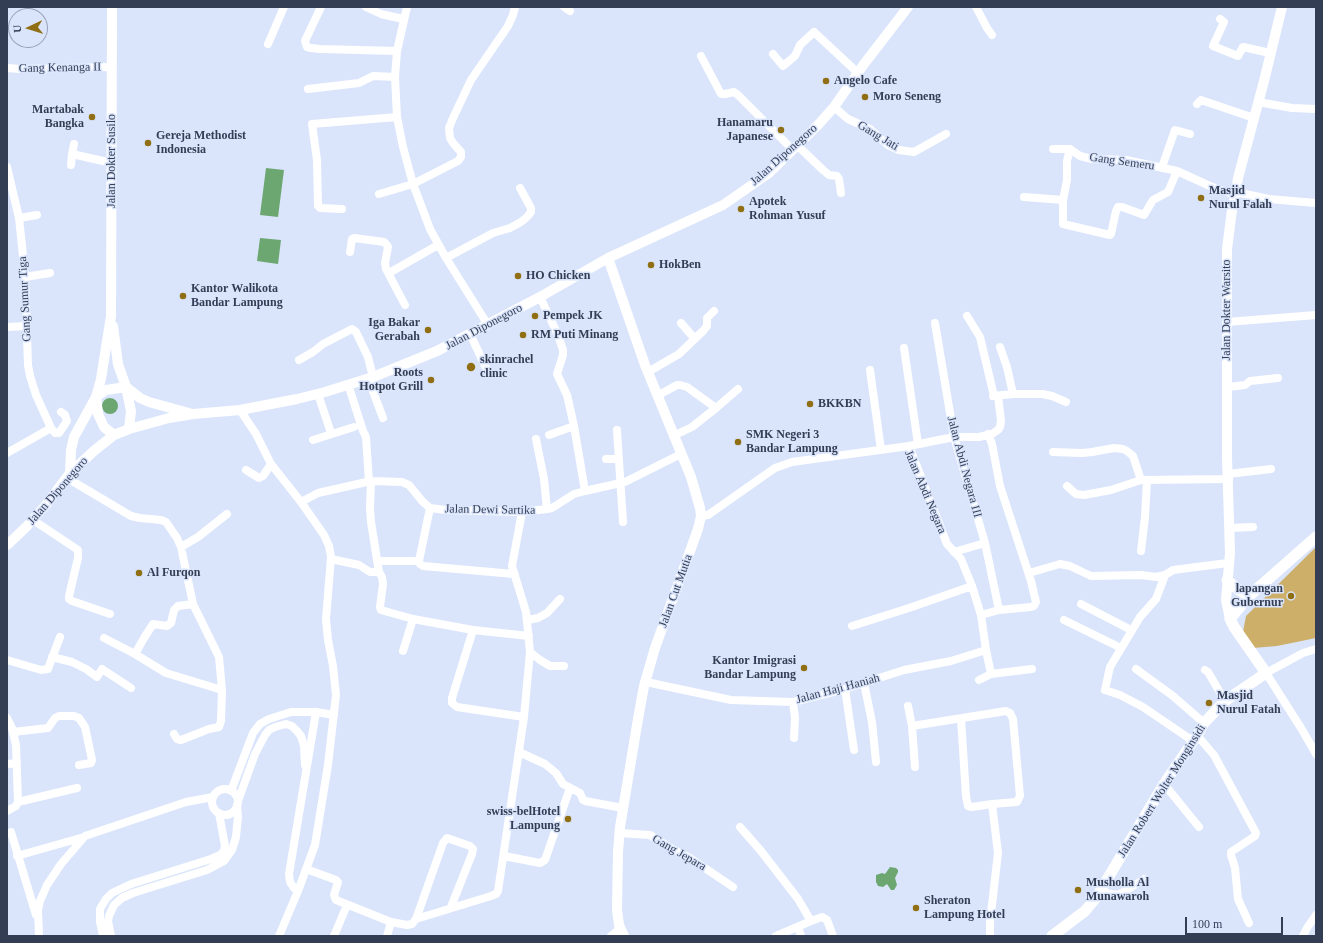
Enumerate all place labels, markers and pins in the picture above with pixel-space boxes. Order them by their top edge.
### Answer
place label: Angelo Cafe [834,74,897,88]
marker: Angelo Cafe [821,76,831,86]
place label: Moro Seneng [873,90,941,104]
marker: Moro Seneng [860,92,870,102]
place label: Martabak Bangka [32,103,84,131]
marker: Martabak Bangka [87,112,97,122]
place label: Hanamaru Japanese [717,116,773,144]
marker: Hanamaru Japanese [776,125,786,135]
place label: Gereja Methodist Indonesia [156,129,246,157]
marker: Gereja Methodist Indonesia [143,138,153,148]
place label: Masjid Nurul Falah [1209,184,1272,212]
marker: Masjid Nurul Falah [1196,193,1206,203]
place label: Apotek Rohman Yusuf [749,195,826,223]
marker: Apotek Rohman Yusuf [736,204,746,214]
place label: HokBen [659,258,701,272]
marker: HokBen [646,260,656,270]
place label: HO Chicken [526,269,590,283]
marker: HO Chicken [513,271,523,281]
place label: Kantor Walikota Bandar Lampung [191,282,283,310]
marker: Kantor Walikota Bandar Lampung [178,291,188,301]
place label: Pempek JK [543,309,603,323]
marker: Pempek JK [530,311,540,321]
place label: Iga Bakar Gerabah [368,316,420,344]
marker: Iga Bakar Gerabah [423,325,433,335]
place label: RM Puti Minang [531,328,618,342]
marker: RM Puti Minang [518,330,528,340]
place label: skinrachel clinic [480,353,533,381]
marker: skinrachel clinic [465,361,477,373]
place label: Roots Hotpot Grill [359,366,423,394]
marker: Roots Hotpot Grill [426,375,436,385]
place label: BKKBN [818,397,861,411]
marker: BKKBN [805,399,815,409]
place label: SMK Negeri 3 Bandar Lampung [746,428,838,456]
marker: SMK Negeri 3 Bandar Lampung [733,437,743,447]
place label: Al Furqon [147,566,200,580]
marker: Al Furqon [134,568,144,578]
place label: lapangan Gubernur [1231,582,1283,610]
marker: lapangan Gubernur [1286,591,1296,601]
place label: Kantor Imigrasi Bandar Lampung [704,654,796,682]
marker: Kantor Imigrasi Bandar Lampung [799,663,809,673]
place label: Masjid Nurul Fatah [1217,689,1281,717]
marker: Masjid Nurul Fatah [1204,698,1214,708]
place label: swiss-belHotel Lampung [487,805,560,833]
marker: swiss-belHotel Lampung [563,814,573,824]
place label: Musholla Al Munawaroh [1086,876,1149,904]
marker: Musholla Al Munawaroh [1073,885,1083,895]
place label: Sheraton Lampung Hotel [924,894,1005,922]
marker: Sheraton Lampung Hotel [911,903,921,913]

